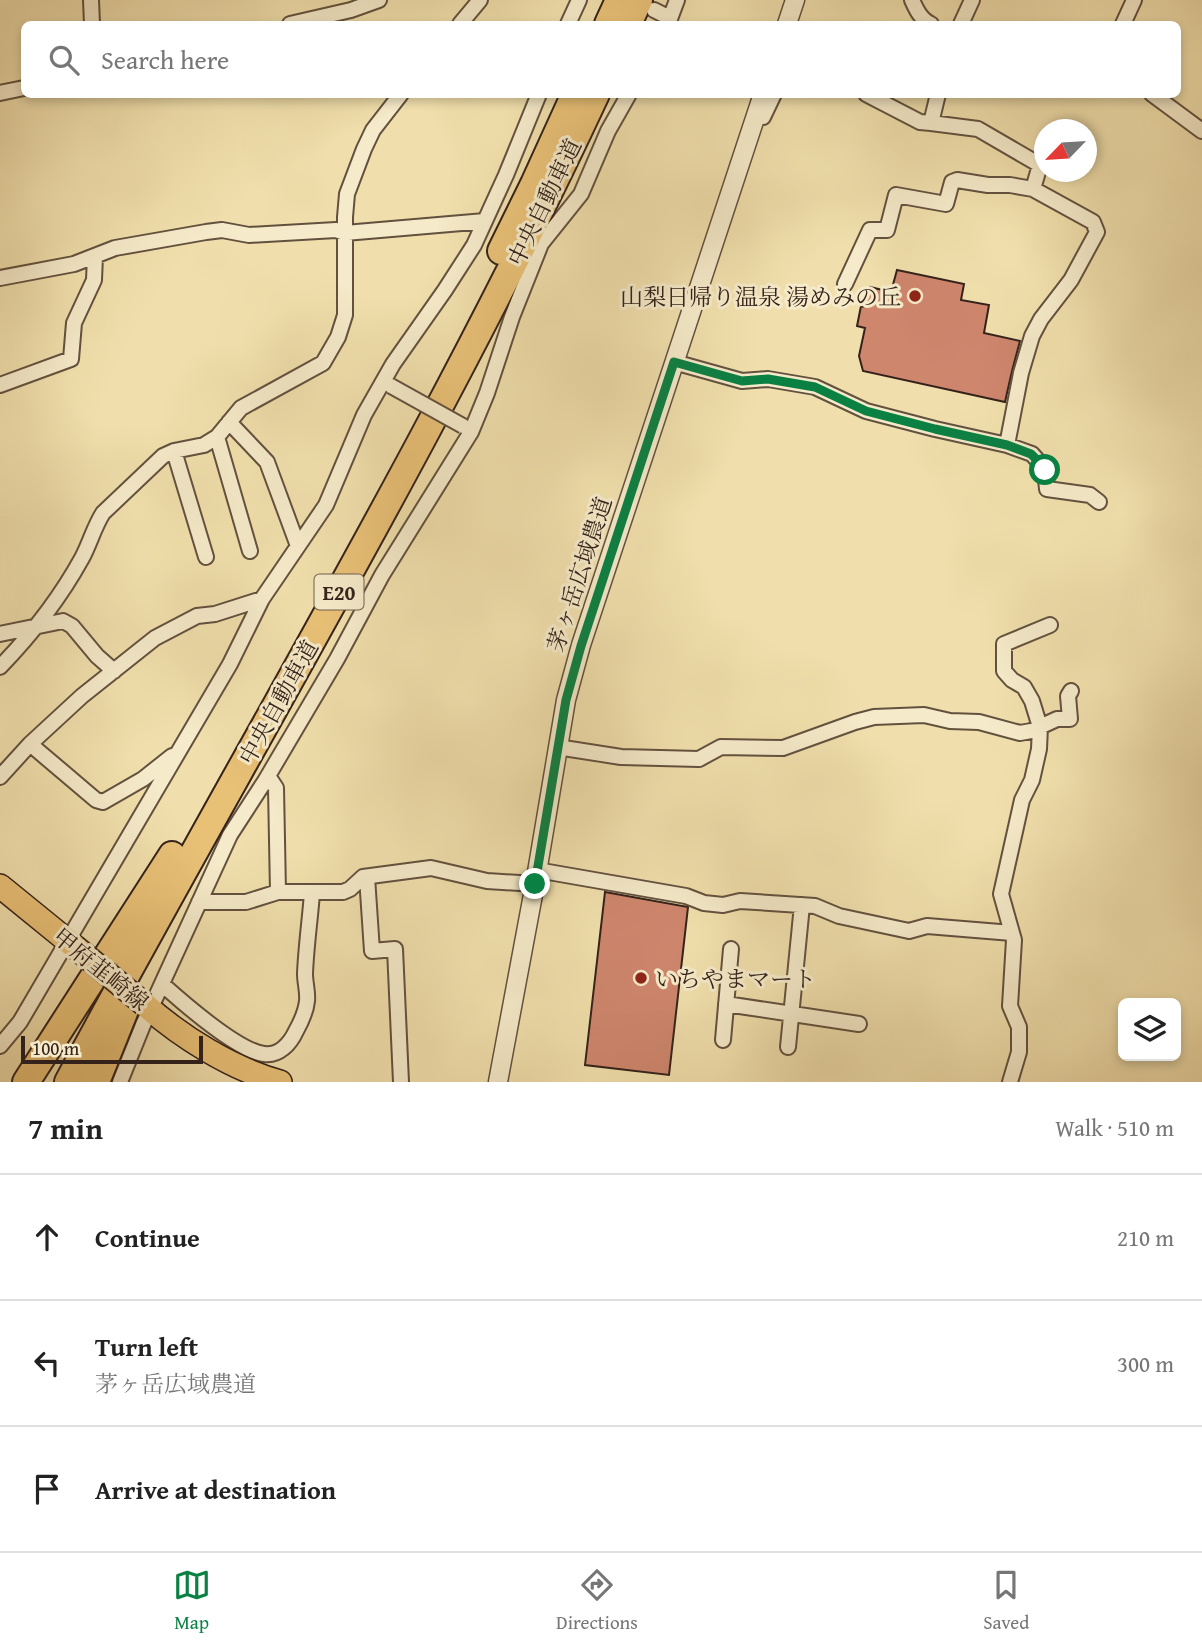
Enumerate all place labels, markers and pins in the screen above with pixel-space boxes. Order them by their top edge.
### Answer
place label: 山梨日帰り温泉 湯めみの丘 [620,280,901,313]
marker: 山梨日帰り温泉 湯めみの丘 [907,288,923,304]
place label: いちやまマート [655,962,816,995]
marker: いちやまマート [633,970,649,986]

